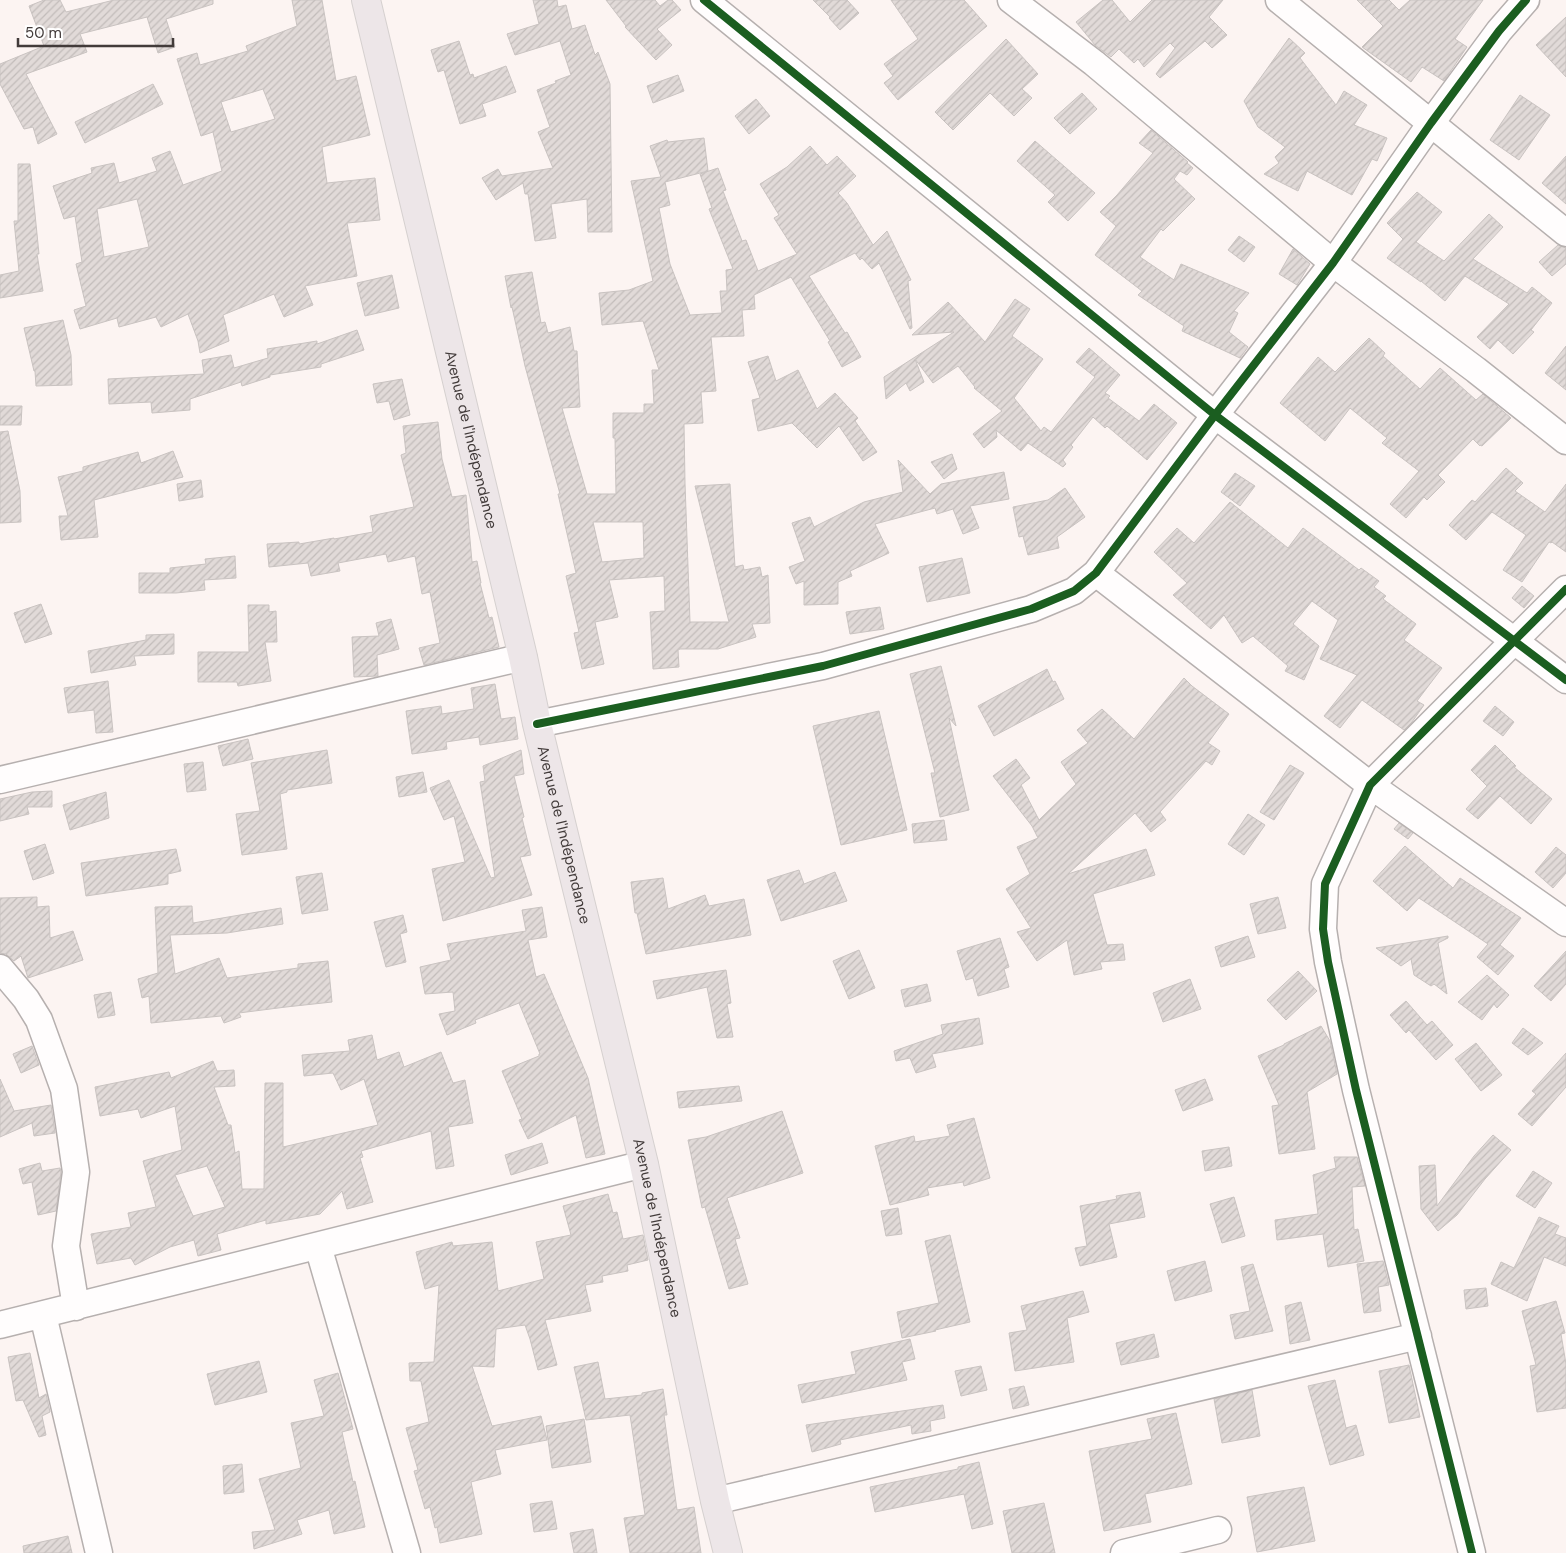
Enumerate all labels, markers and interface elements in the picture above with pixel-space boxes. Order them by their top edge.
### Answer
scale bar [18,15,172,47]
text: 50 m [25,23,62,43]
street label: Avenue de l'Indépendance [440,348,502,531]
street label: Avenue de l'Indépendance [533,744,595,926]
street label: Avenue de l'Indépendance [628,1136,686,1319]

